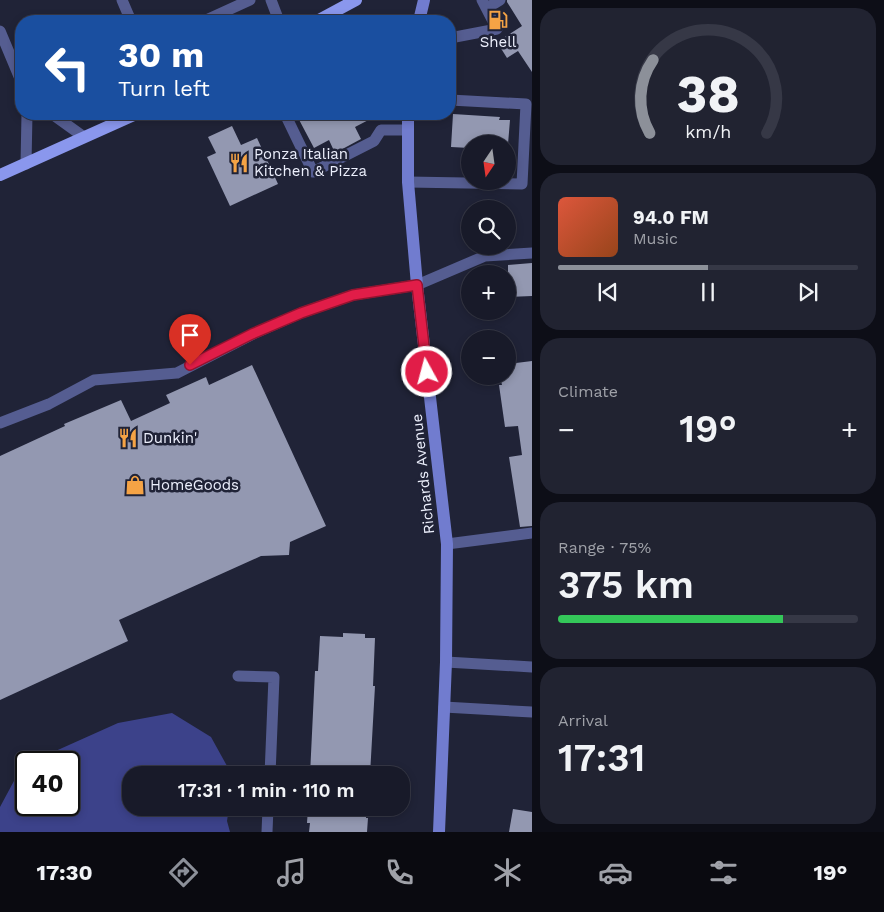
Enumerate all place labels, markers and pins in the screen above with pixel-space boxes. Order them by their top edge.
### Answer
fuel station icon: Shell [487,9,509,31]
place label: Shell [480,33,517,51]
place label: Ponza Italian Kitchen & Pizza [254,145,367,180]
restaurant icon: Ponza Italian Kitchen & Pizza [228,152,250,174]
pin [169,314,211,365]
restaurant icon: Dunkin' [117,427,139,449]
place label: Dunkin' [143,429,197,447]
shop icon: HomeGoods [124,474,146,496]
place label: HomeGoods [150,476,239,494]

